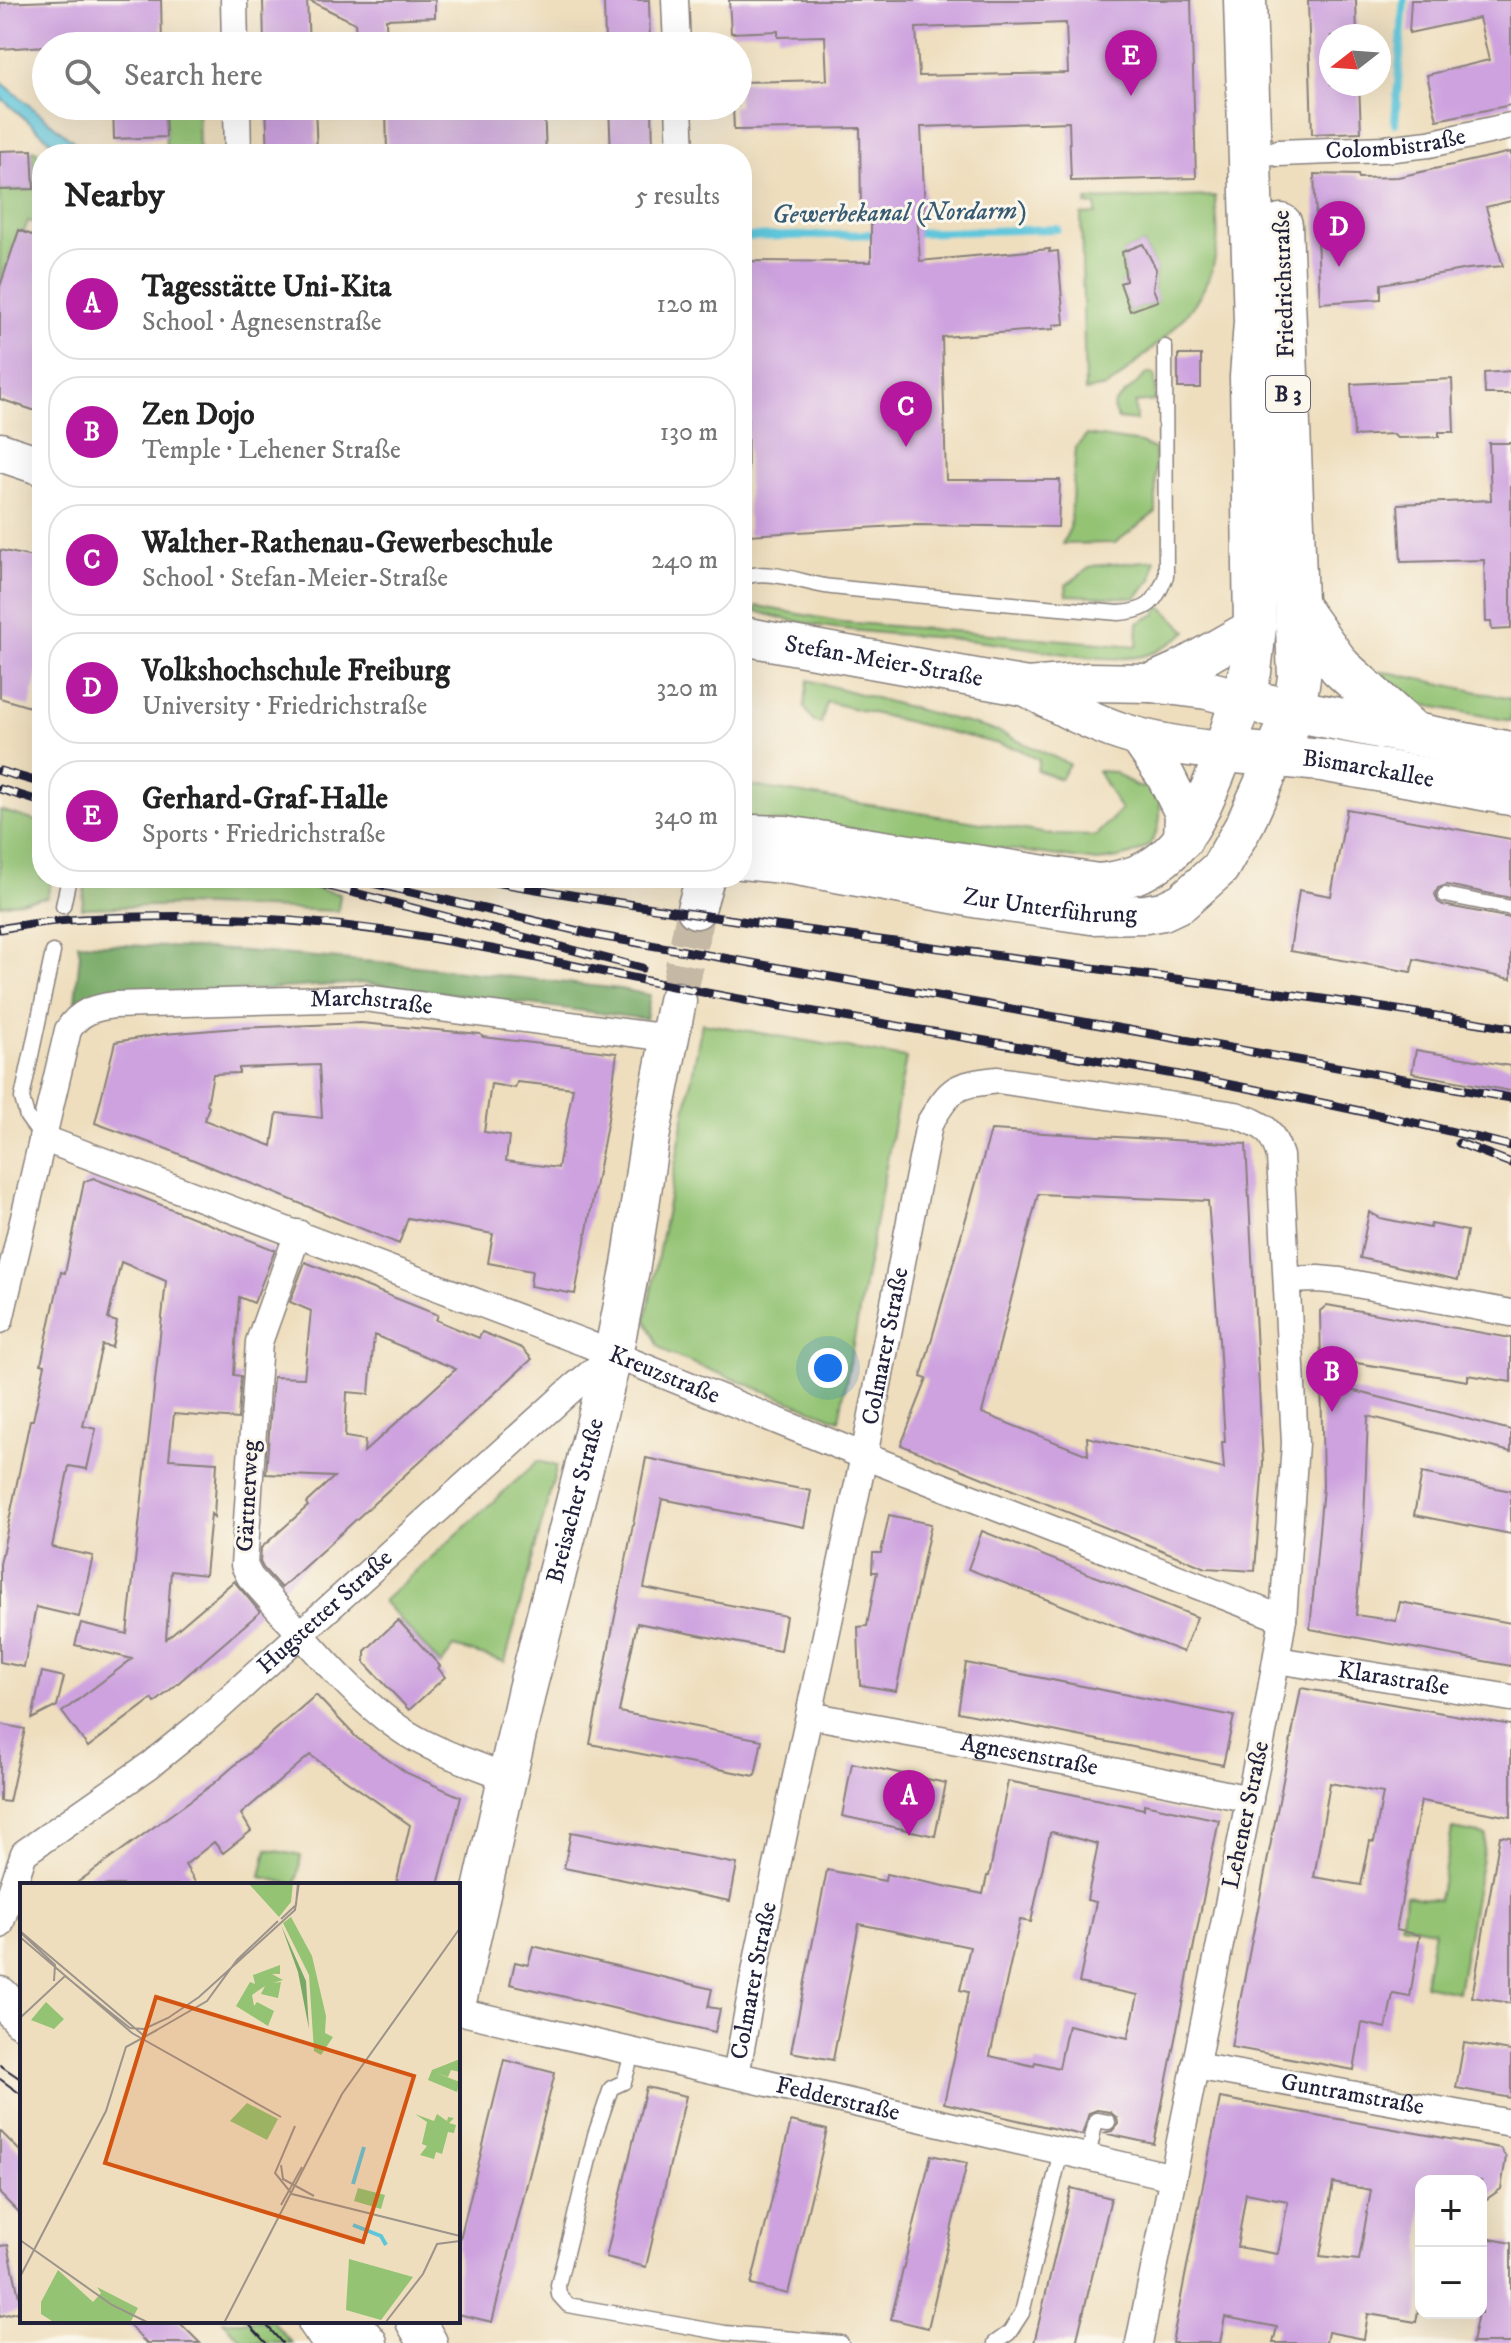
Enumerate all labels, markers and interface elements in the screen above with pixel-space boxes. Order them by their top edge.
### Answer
north arrow [1319,24,1391,96]
pin: E [1105,30,1157,96]
search box [32,32,752,120]
icon: search [60,54,104,98]
text: Search here [124,58,263,95]
street label: Colombistraße [1325,121,1469,166]
text: Nearby [64,175,165,217]
text: 5 results [635,180,720,213]
water label: Gewerbekanal (Nordarm) [772,194,1027,232]
pin: D [1313,201,1365,267]
street label: Friedrichstraße [1266,210,1302,358]
text: Tagesstätte Uni-Kita [142,269,391,306]
text: A [84,288,100,321]
text: 120 m [657,288,718,321]
text: School · Agnesenstraße [142,306,382,339]
road number: B 3 [1266,376,1310,412]
pin: C [880,381,932,447]
text: Zen Dojo [142,397,255,434]
text: B [84,416,100,449]
text: 130 m [660,416,718,449]
text: Temple · Lehener Straße [142,434,401,467]
text: Walther-Rathenau-Gewerbeschule [142,525,553,562]
text: C [83,544,101,577]
text: 240 m [651,544,718,577]
text: School · Stefan-Meier-Straße [142,562,448,595]
street label: Stefan-Meier-Straße [782,629,985,694]
text: Volkshochschule Freiburg [142,653,450,690]
text: D [82,672,102,705]
text: 320 m [656,672,718,705]
text: University · Friedrichstraße [142,690,427,723]
street label: Bismarckallee [1301,743,1437,795]
text: Gerhard-Graf-Halle [142,781,388,818]
text: E [83,800,101,833]
text: 340 m [654,800,718,833]
text: Sports · Friedrichstraße [142,818,386,851]
street label: Zur Unterführung [961,881,1137,930]
street label: Marchstraße [310,983,435,1022]
street label: Colmarer Straße [855,1265,916,1428]
street label: Kreuzstraße [604,1339,724,1411]
pin: B [1306,1346,1358,1412]
your location [808,1348,848,1388]
street label: Breisacher Straße [540,1415,611,1586]
street label: Gärtnerweg [230,1439,266,1553]
street label: Hugstetter Straße [251,1543,399,1681]
street label: Klarastraße [1335,1655,1452,1703]
street label: Agnesenstraße [958,1728,1101,1783]
street label: Lehener Straße [1216,1738,1276,1891]
pin: A [883,1770,935,1836]
inset map [20,1883,460,2323]
street label: Colmarer Straße [724,1899,784,2062]
street label: Guntramstraße [1278,2067,1427,2122]
street label: Fedderstraße [773,2070,903,2128]
map controls [1415,2175,1487,2319]
button: + [1415,2175,1487,2247]
button: − [1415,2247,1487,2319]

